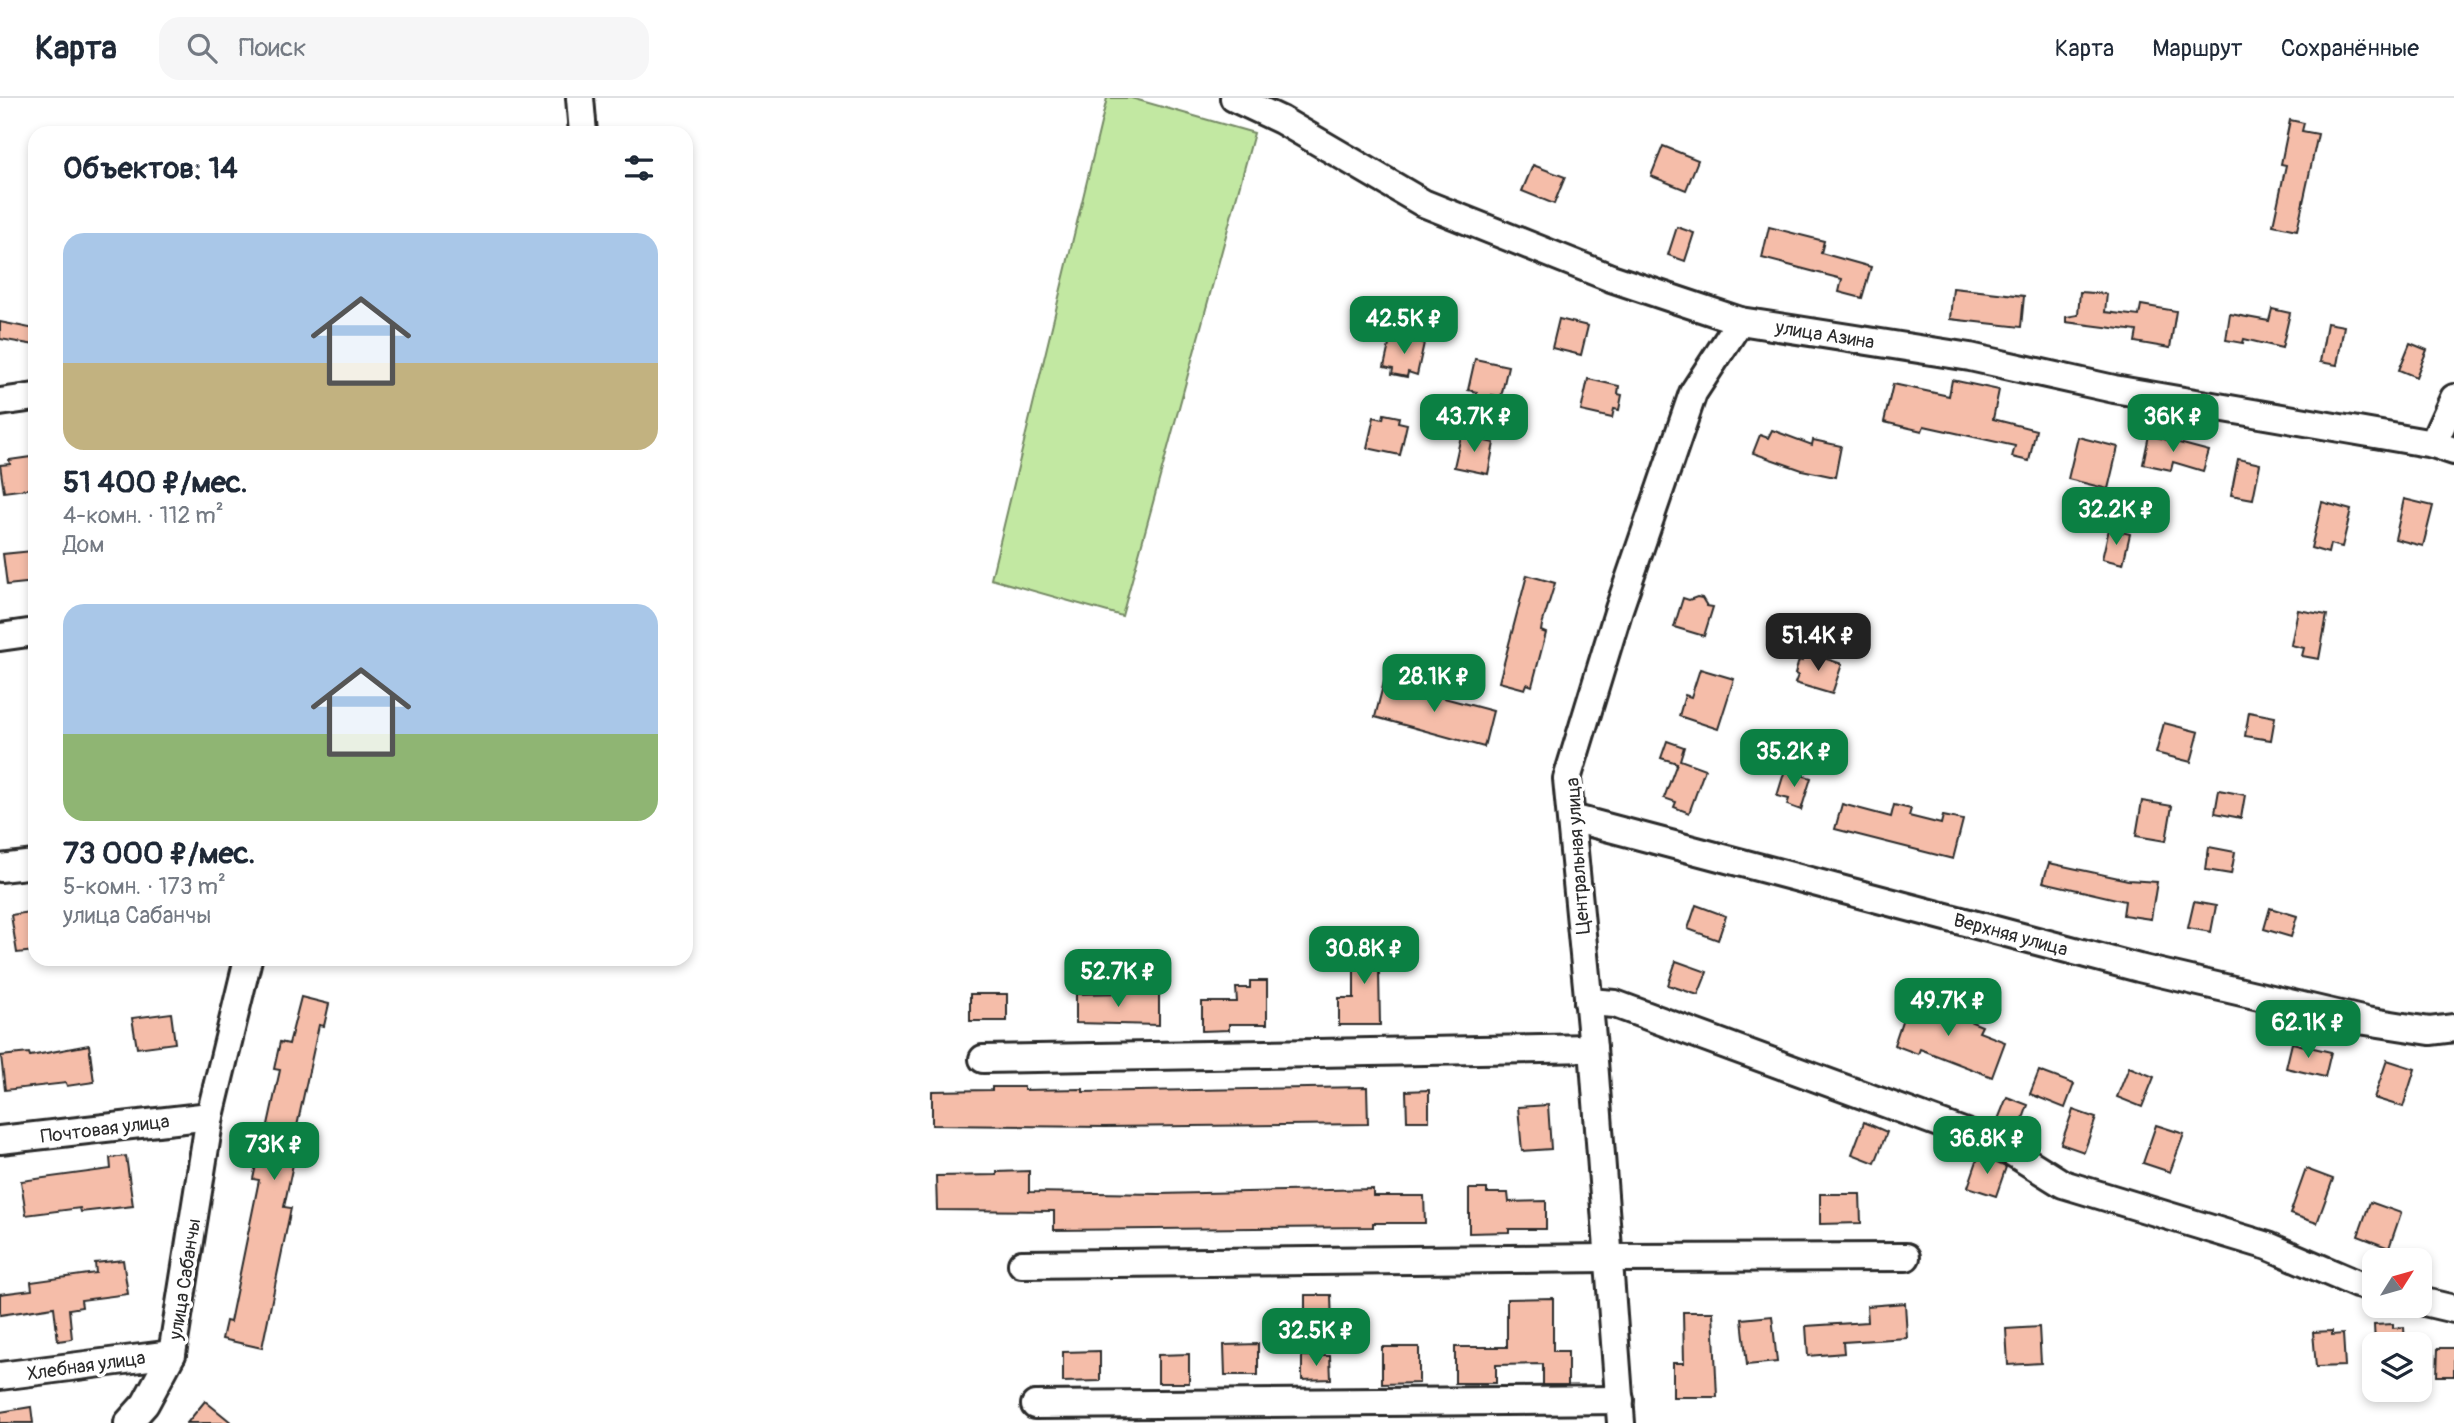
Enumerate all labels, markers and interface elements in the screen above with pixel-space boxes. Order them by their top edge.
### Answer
search box [159,17,649,80]
text: Карта [35,28,117,69]
icon: search [183,29,221,67]
text: Поиск [239,32,307,64]
text: Карта [2055,34,2114,63]
text: Маршрут [2152,34,2243,63]
text: Сохранённые [2281,34,2419,63]
icon: filters [620,149,658,187]
text: Объектов: 14 [63,150,238,187]
icon: home [298,278,424,404]
pin: 42.5K ₽ [1339,296,1469,356]
text: 42.5K ₽ [1366,304,1442,333]
street label: улица Азина [1773,315,1876,355]
pin: 43.7K ₽ [1409,394,1539,454]
pin: 36K ₽ [2124,394,2222,454]
text: 43.7K ₽ [1436,402,1512,431]
text: 36K ₽ [2144,402,2202,431]
text: 51 400 ₽/мес. [63,464,248,501]
pin: 32.2K ₽ [2051,488,2181,547]
text: 32.2K ₽ [2078,495,2154,524]
text: 4-комн. · 112 m² [63,501,224,530]
text: Дом [63,530,104,559]
pin: 51.4K ₽ [1753,614,1883,673]
text: 51.4K ₽ [1782,621,1854,650]
icon: home [298,649,424,775]
pin: 28.1K ₽ [1369,654,1499,714]
text: 28.1K ₽ [1398,662,1470,691]
pin: 35.2K ₽ [1729,730,1859,789]
text: 35.2K ₽ [1756,737,1832,766]
street label: Центральная улица [1561,777,1595,935]
text: 73 000 ₽/мес. [63,835,255,872]
text: 5-комн. · 173 m² [63,872,226,901]
text: улица Сабанчы [63,901,211,930]
street label: Верхняя улица [1951,908,2071,962]
pin: 30.8K ₽ [1299,926,1429,986]
text: 30.8K ₽ [1325,934,1403,963]
pin: 52.7K ₽ [1053,950,1183,1009]
text: 52.7K ₽ [1080,957,1156,986]
pin: 49.7K ₽ [1883,978,2013,1038]
text: 49.7K ₽ [1910,986,1986,1015]
pin: 62.1K ₽ [2243,1000,2373,1060]
text: 62.1K ₽ [2272,1008,2344,1037]
street label: Почтовая улица [39,1109,171,1149]
pin: 36.8K ₽ [1922,1116,2052,1176]
pin: 73K ₽ [225,1122,323,1182]
text: 36.8K ₽ [1949,1124,2025,1153]
text: 73K ₽ [245,1130,303,1159]
street label: улица Сабанчы [163,1217,206,1343]
north arrow [2362,1248,2432,1318]
map controls [2362,1248,2432,1402]
pin: 32.5K ₽ [1251,1308,1381,1368]
text: 32.5K ₽ [1278,1316,1354,1345]
button: layers [2362,1332,2432,1402]
street label: Хлебная улица [25,1346,147,1386]

